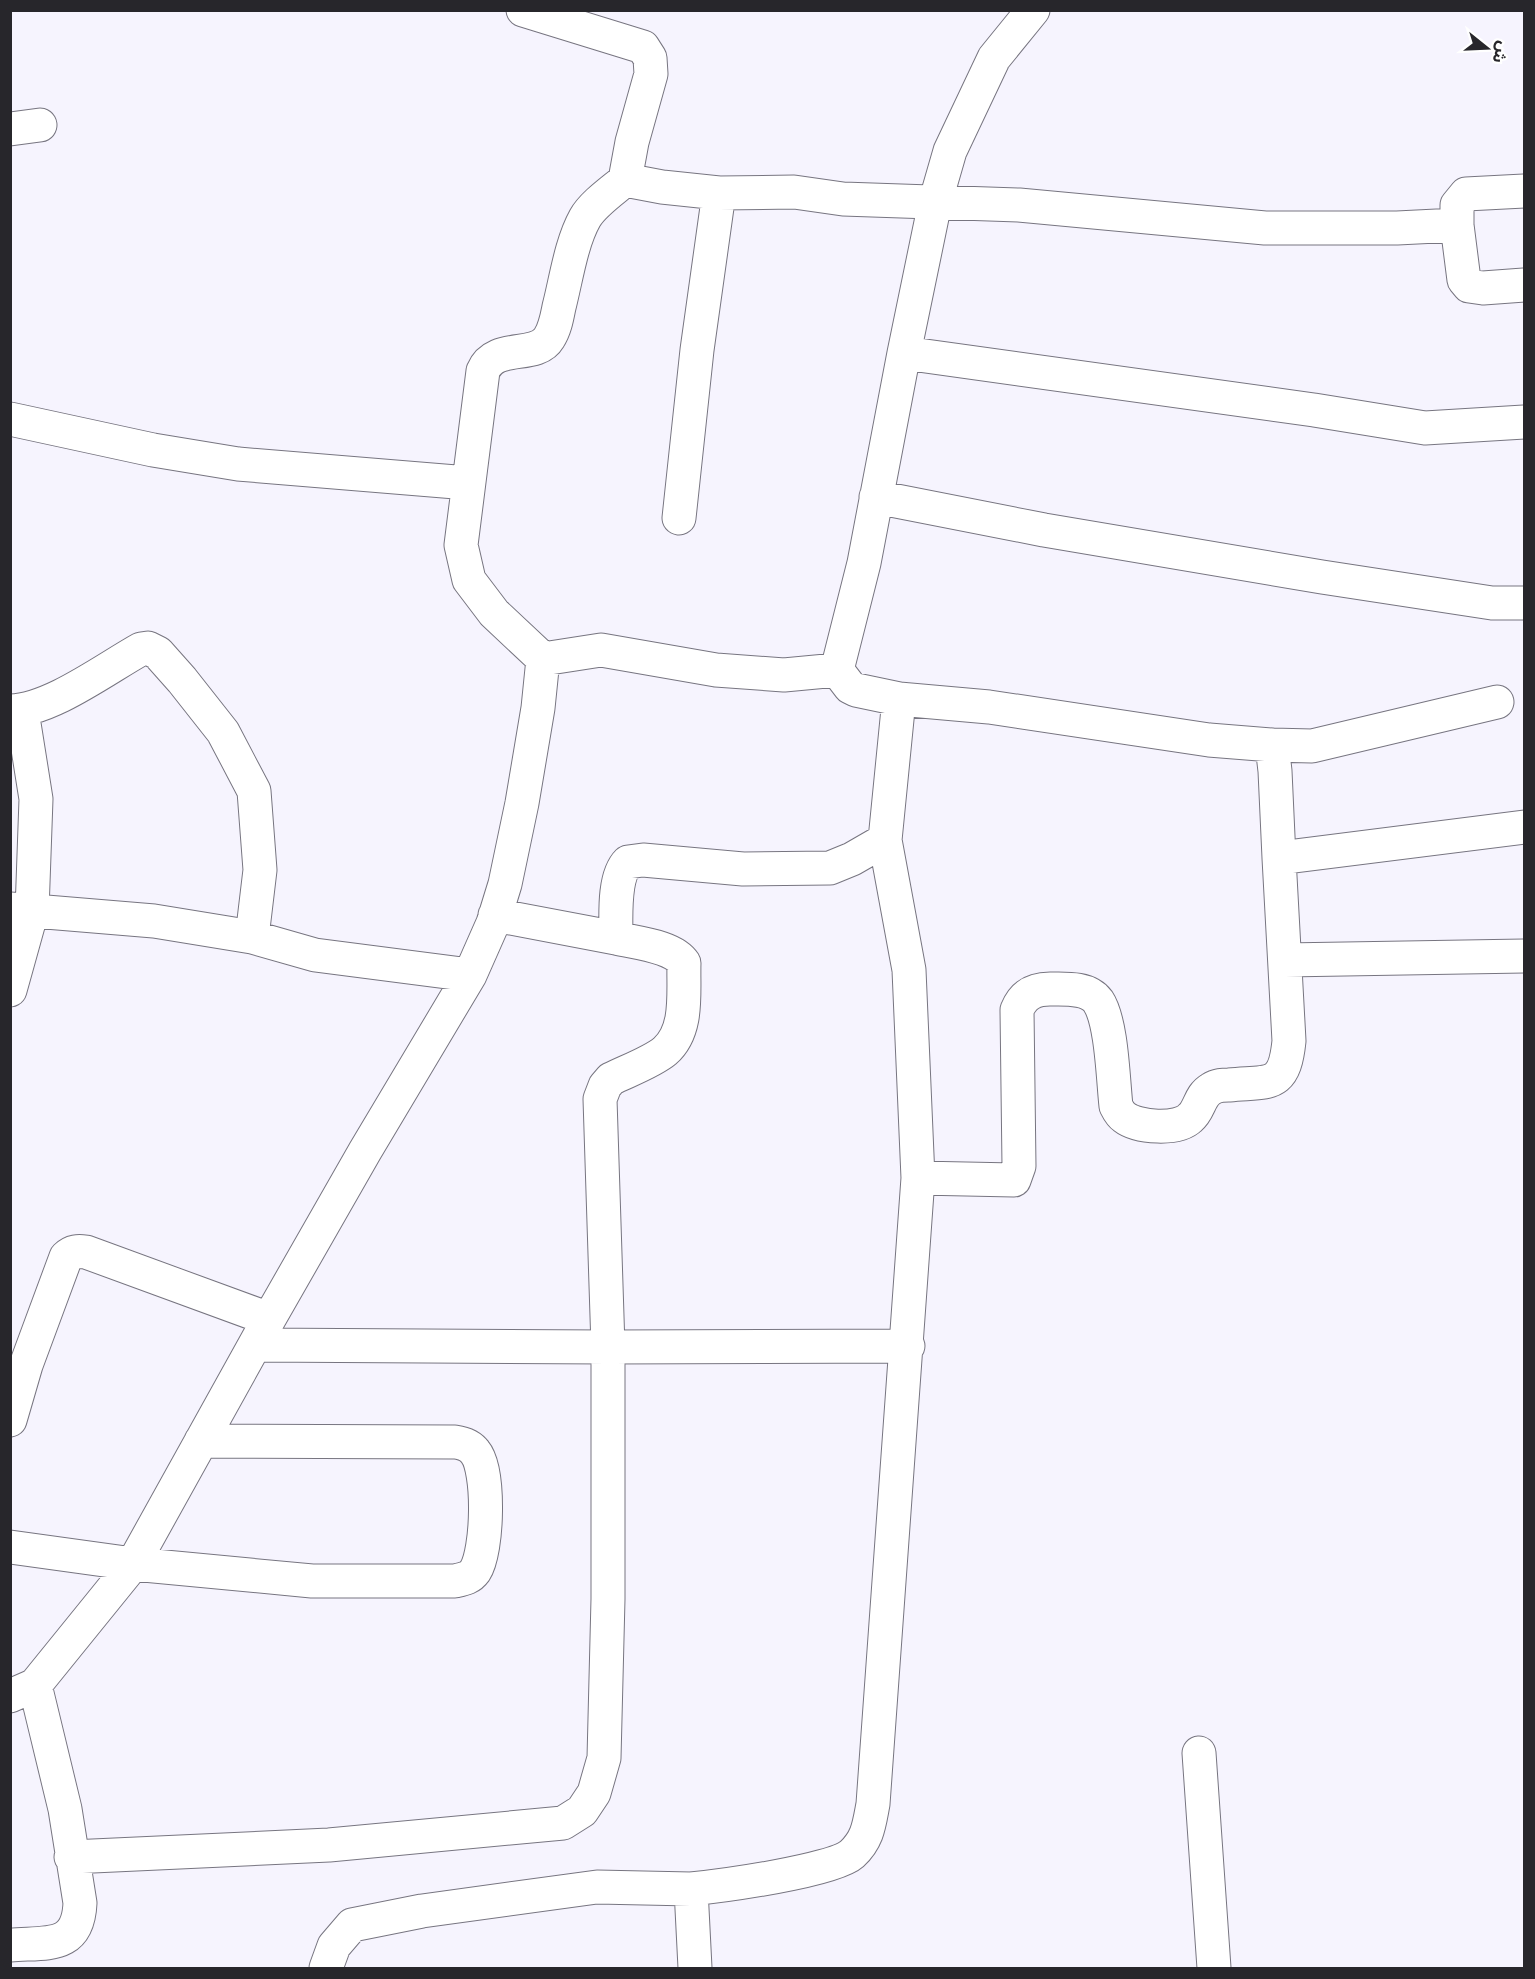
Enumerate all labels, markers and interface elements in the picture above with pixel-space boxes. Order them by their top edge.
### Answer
north arrow [1457,18,1517,78]
text: ش [1488,39,1513,66]

